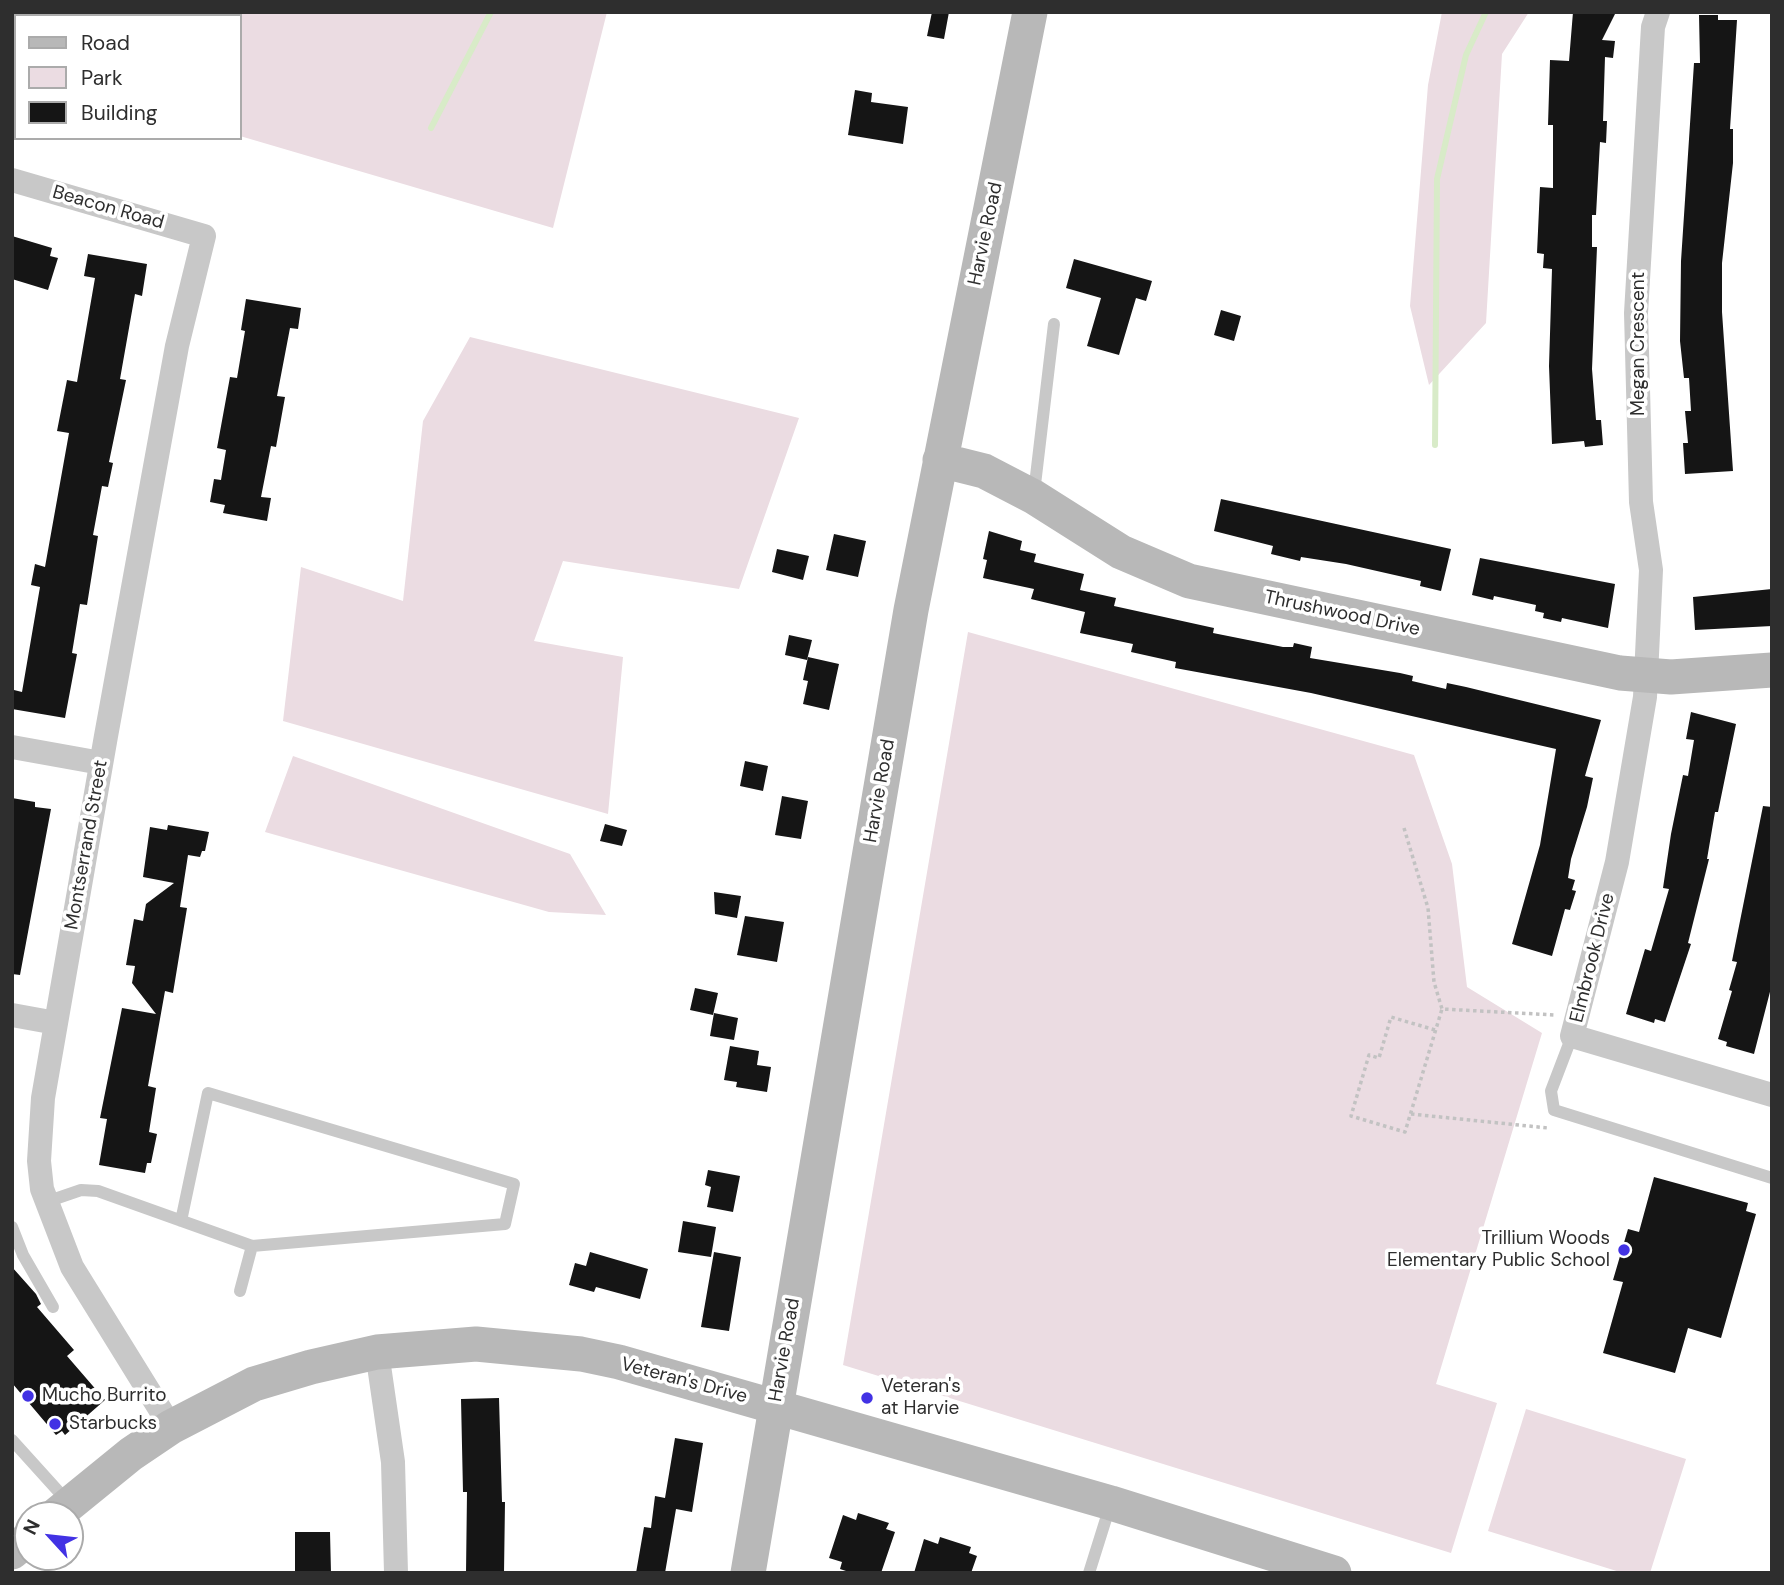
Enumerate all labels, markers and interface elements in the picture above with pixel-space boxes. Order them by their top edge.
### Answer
legend [14,14,242,140]
text: Road [81,29,130,57]
text: Park [81,64,122,92]
text: Building [81,99,157,127]
street label: Harvie Road [964,180,1008,288]
street label: Beacon Road [50,181,166,235]
street label: Megan Crescent [1628,272,1650,416]
street label: Thrushwood Drive [1262,586,1422,642]
street label: Harvie Road [860,737,900,845]
street label: Montserrand Street [61,758,113,932]
street label: Elmbrook Drive [1566,891,1620,1025]
place label: Trillium Woods Elementary Public School [1387,1228,1610,1272]
marker: Trillium Woods Elementary Public School [1616,1242,1632,1258]
street label: Harvie Road [765,1296,805,1404]
street label: Veteran's Drive [618,1353,750,1409]
place label: Veteran's at Harvie [881,1376,961,1420]
place label: Mucho Burrito [42,1385,166,1407]
marker: Mucho Burrito [20,1388,36,1404]
marker: Veteran's at Harvie [859,1390,875,1406]
place label: Starbucks [69,1413,157,1435]
marker: Starbucks [47,1416,63,1432]
north arrow [14,1501,84,1571]
text: N [17,1515,46,1539]

